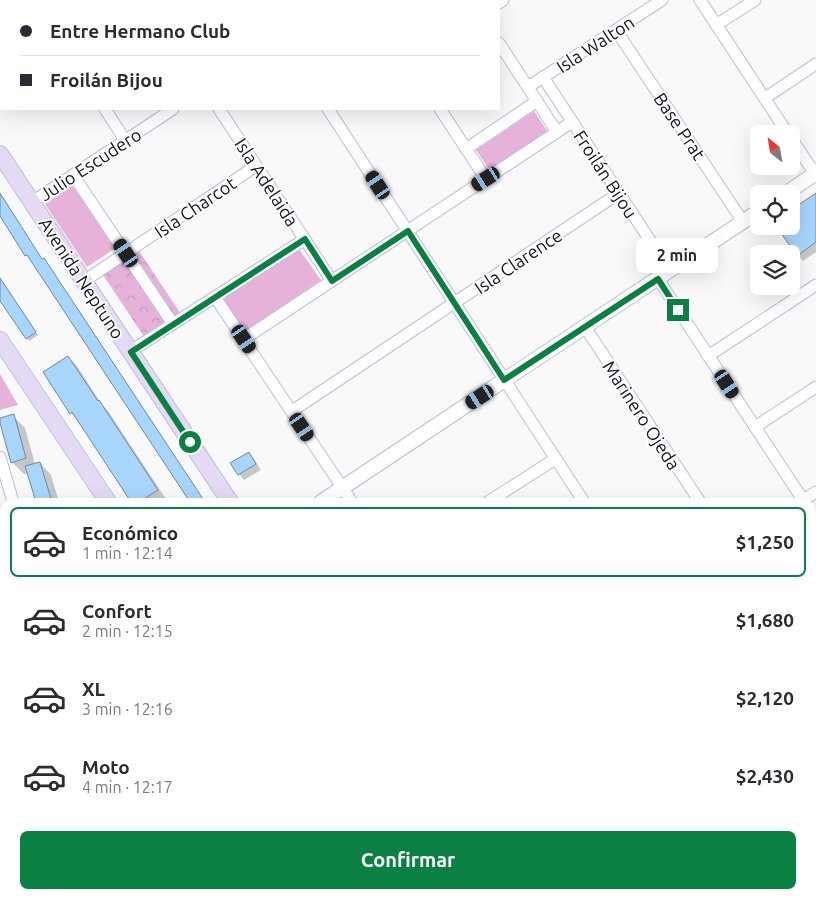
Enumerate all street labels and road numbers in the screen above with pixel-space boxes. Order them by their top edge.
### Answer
street label: Isla Walton [552,11,638,77]
street label: Base Prat [650,89,710,163]
street label: Julio Escudero [35,124,145,204]
street label: Froilán Bijou [570,127,642,221]
street label: Isla Adelaida [231,134,303,230]
street label: Isla Charcot [151,172,239,242]
street label: Avenida Neptuno [35,214,129,342]
street label: Isla Clarence [471,225,565,297]
street label: Marinero Ojeda [599,357,685,473]

